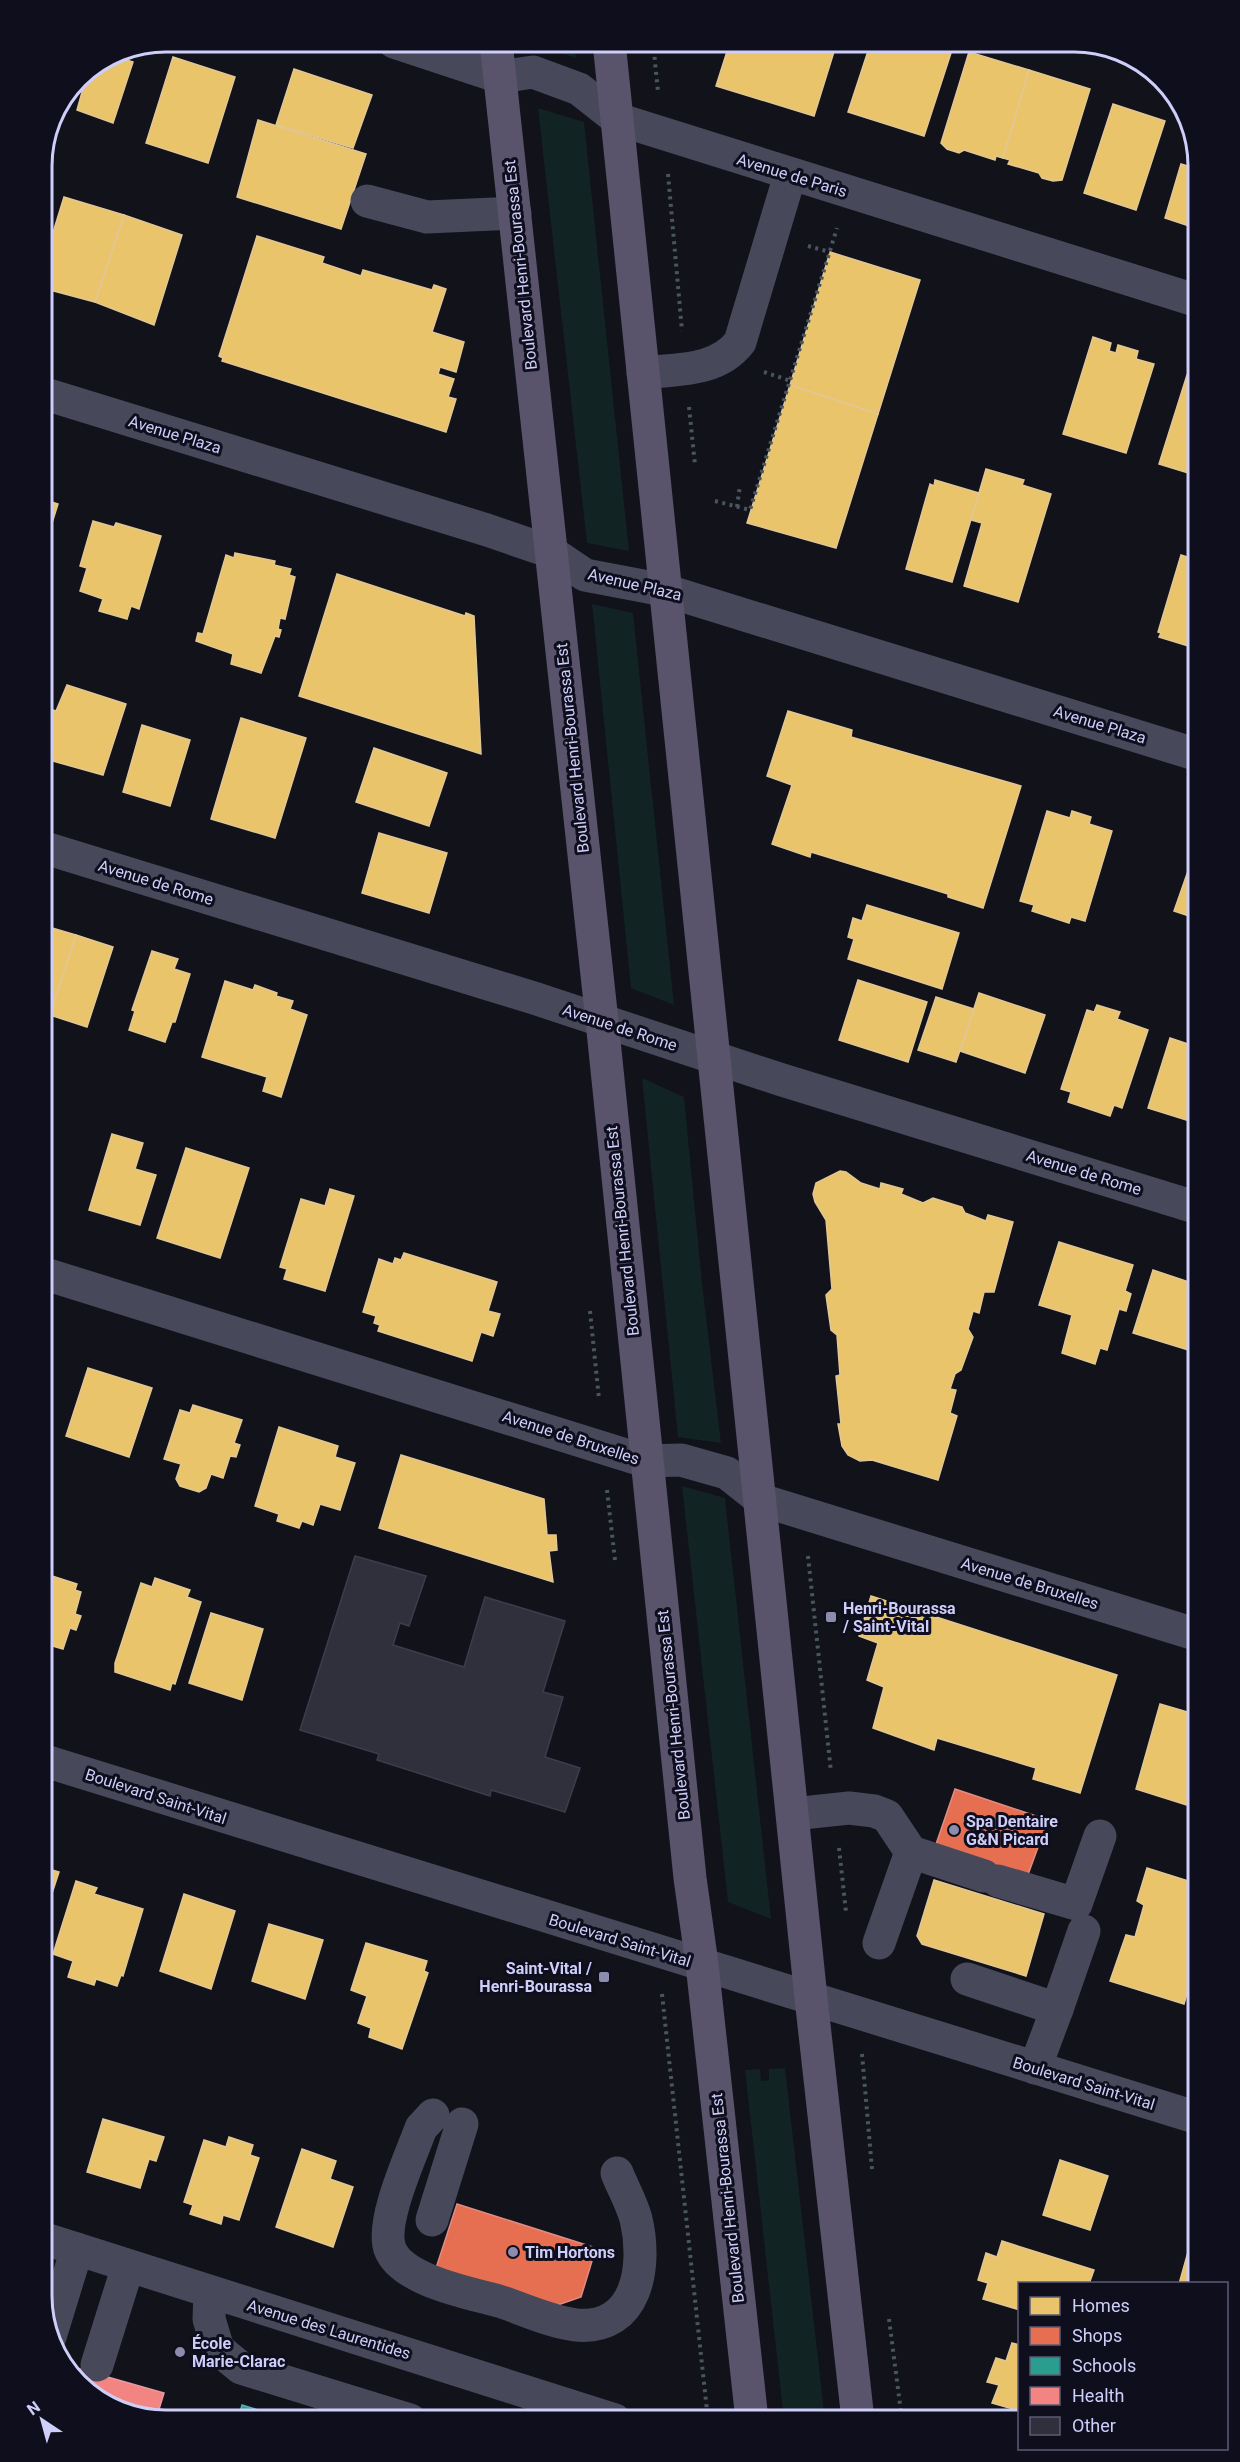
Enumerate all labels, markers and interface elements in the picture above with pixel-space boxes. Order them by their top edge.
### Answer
street label: Avenue de Paris [735,150,849,201]
street label: Boulevard Henri-Bourassa Est [500,159,541,371]
street label: Avenue Plaza [126,411,223,458]
street label: Avenue Plaza [586,564,684,604]
street label: Boulevard Henri-Bourassa Est [552,642,593,854]
street label: Avenue Plaza [1051,701,1148,748]
street label: Avenue de Rome [96,856,216,909]
street label: Avenue de Rome [560,1000,679,1055]
street label: Boulevard Henri-Bourassa Est [602,1125,643,1337]
street label: Avenue de Rome [1024,1146,1144,1199]
street label: Avenue de Bruxelles [500,1406,642,1469]
street label: Avenue de Bruxelles [959,1554,1101,1613]
place label: Henri-Bourassa / Saint-Vital [842,1599,956,1636]
street label: Boulevard Henri-Bourassa Est [653,1609,694,1821]
marker: Henri-Bourassa / Saint-Vital [824,1610,838,1624]
street label: Boulevard Saint-Vital [83,1765,229,1828]
place label: Spa Dentaire G&N Picard [966,1812,1058,1849]
marker: Spa Dentaire G&N Picard [947,1823,961,1837]
street label: Boulevard Saint-Vital [547,1910,693,1971]
place label: Saint-Vital / Henri-Bourassa [479,1959,592,1996]
marker: Saint-Vital / Henri-Bourassa [597,1970,611,1984]
street label: Boulevard Saint-Vital [1011,2053,1157,2114]
street label: Boulevard Henri-Bourassa Est [707,2092,748,2304]
place label: Tim Hortons [525,2243,615,2262]
marker: Tim Hortons [506,2245,520,2259]
legend [1018,2282,1228,2450]
text: Homes [1072,2295,1130,2316]
street label: Avenue des Laurentides [245,2296,413,2363]
text: Shops [1072,2325,1122,2346]
place label: École Marie-Clarac [192,2334,285,2371]
marker: École Marie-Clarac [173,2345,187,2359]
text: Schools [1072,2355,1136,2376]
text: Health [1072,2385,1124,2406]
north arrow [12,2390,72,2450]
text: N [23,2397,44,2419]
text: Other [1072,2415,1116,2436]

